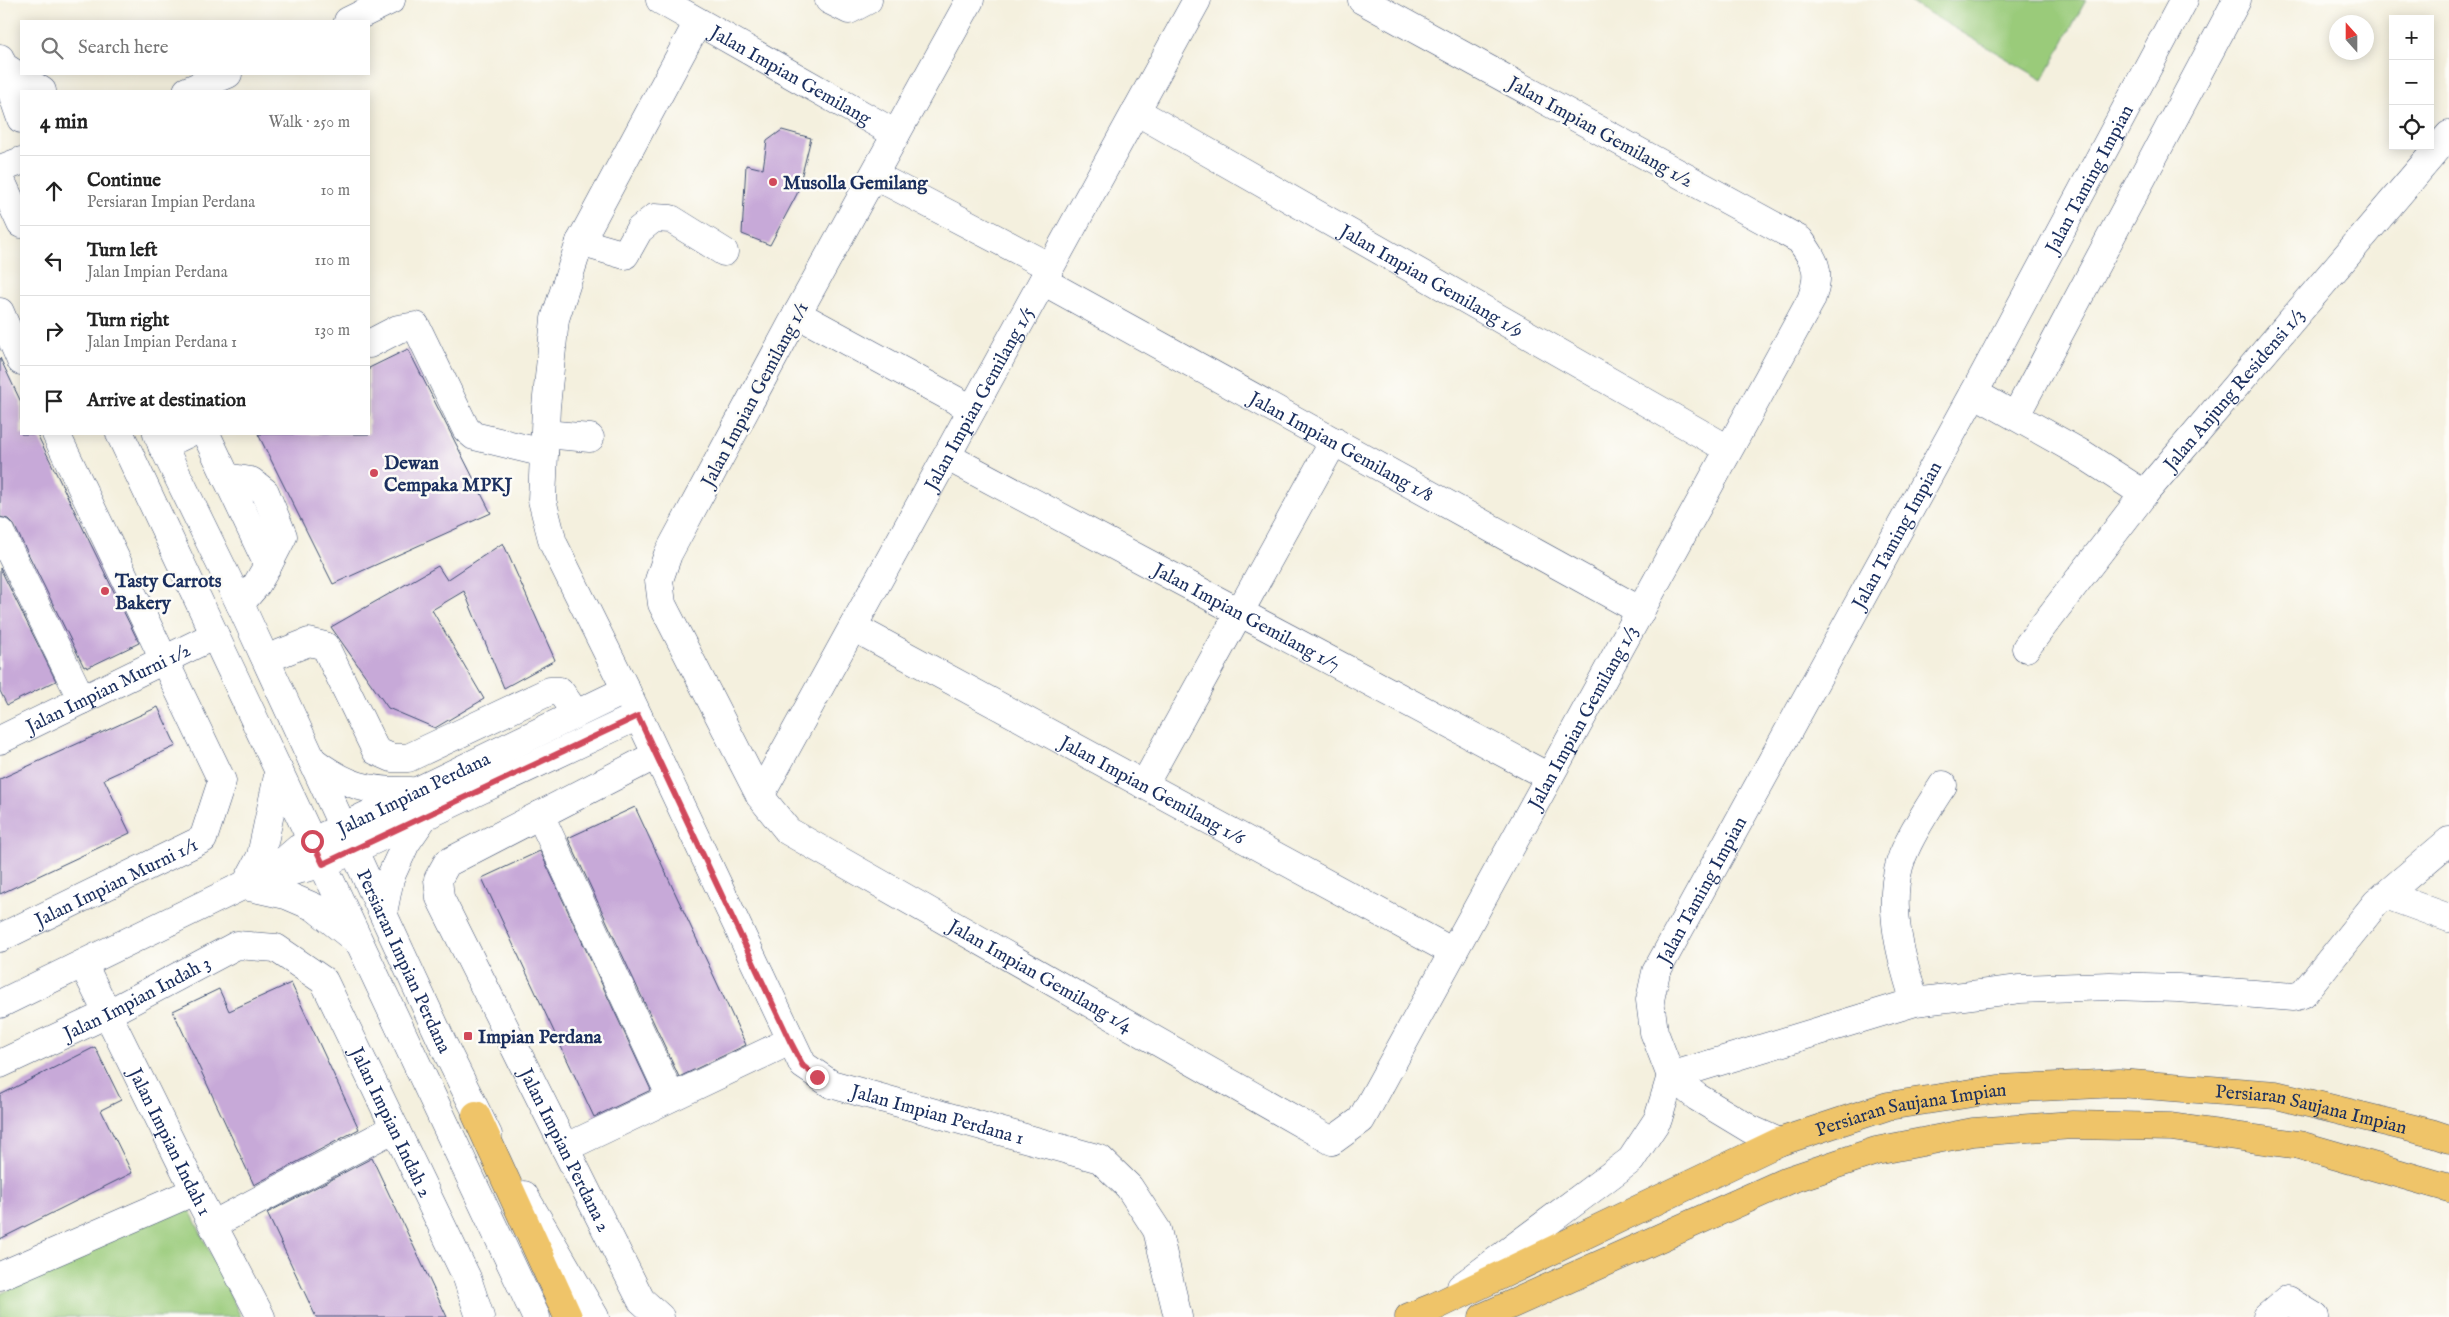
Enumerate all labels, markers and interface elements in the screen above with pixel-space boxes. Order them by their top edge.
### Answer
north arrow [2329,15,2374,60]
map controls [2389,15,2434,150]
button: + [2389,15,2434,60]
search box [20,20,370,75]
street label: Jalan Impian Gemilang [704,20,876,132]
icon: search [38,34,66,62]
text: Search here [78,36,169,60]
button: − [2389,60,2434,105]
street label: Jalan Impian Gemilang 1/2 [1502,71,1697,194]
street label: Jalan Taming Impian [2040,101,2140,259]
button: locate [2389,105,2434,150]
text: 4 min [40,109,88,136]
text: Walk · 250 m [268,113,350,133]
text: Continue [87,169,161,193]
place label: Musolla Gemilang [783,172,928,196]
marker: Musolla Gemilang [767,176,779,188]
icon: ahead [40,177,68,205]
text: 10 m [320,181,350,201]
text: Persiaran Impian Perdana [87,193,255,213]
street label: Jalan Impian Gemilang 1/9 [1333,219,1527,344]
text: Turn left [87,239,158,263]
icon: left [40,247,68,275]
text: 110 m [314,251,350,271]
text: Jalan Impian Perdana [87,263,228,283]
street label: Jalan Impian Gemilang 1/1 [696,298,815,493]
street label: Jalan Impian Gemilang 1/5 [919,303,1040,497]
street label: Jalan Anjung Residensi 1/3 [2158,304,2311,478]
text: Turn right [87,309,169,333]
icon: right [40,317,68,345]
text: 130 m [314,321,350,341]
text: Jalan Impian Perdana 1 [87,333,237,353]
street label: Jalan Impian Gemilang 1/8 [1243,386,1437,508]
icon: arrive [40,387,68,415]
text: Arrive at destination [87,389,246,413]
place label: Dewan Cempaka MPKJ [384,452,512,498]
street label: Jalan Taming Impian [1847,458,1948,615]
marker: Dewan Cempaka MPKJ [368,467,380,479]
street label: Jalan Impian Gemilang 1/7 [1147,558,1344,677]
place label: Tasty Carrots Bakery [114,570,222,616]
marker: Tasty Carrots Bakery [99,585,111,597]
street label: Jalan Impian Gemilang 1/3 [1523,622,1644,816]
street label: Jalan Impian Murni 1/2 [21,639,195,740]
street label: Jalan Impian Gemilang 1/6 [1053,730,1250,852]
street label: Jalan Impian Perdana [332,747,495,843]
street label: Jalan Taming Impian [1652,813,1753,970]
route start [301,830,324,853]
street label: Jalan Impian Murni 1/1 [30,833,202,934]
street label: Persiaran Impian Perdana [350,866,456,1058]
street label: Jalan Impian Gemilang 1/4 [942,914,1137,1039]
street label: Jalan Impian Indah 3 [58,951,215,1047]
place label: Impian Perdana [478,1026,603,1050]
marker: Impian Perdana [462,1030,474,1042]
street label: Jalan Impian Indah 2 [343,1042,436,1202]
street label: Jalan Impian Indah 1 [121,1063,216,1220]
street label: Jalan Impian Perdana 2 [512,1063,615,1236]
route end [806,1066,829,1089]
street label: Persiaran Saujana Impian [1813,1079,2007,1143]
street label: Jalan Impian Perdana 1 [846,1080,1026,1151]
street label: Persiaran Saujana Impian [2214,1080,2409,1141]

